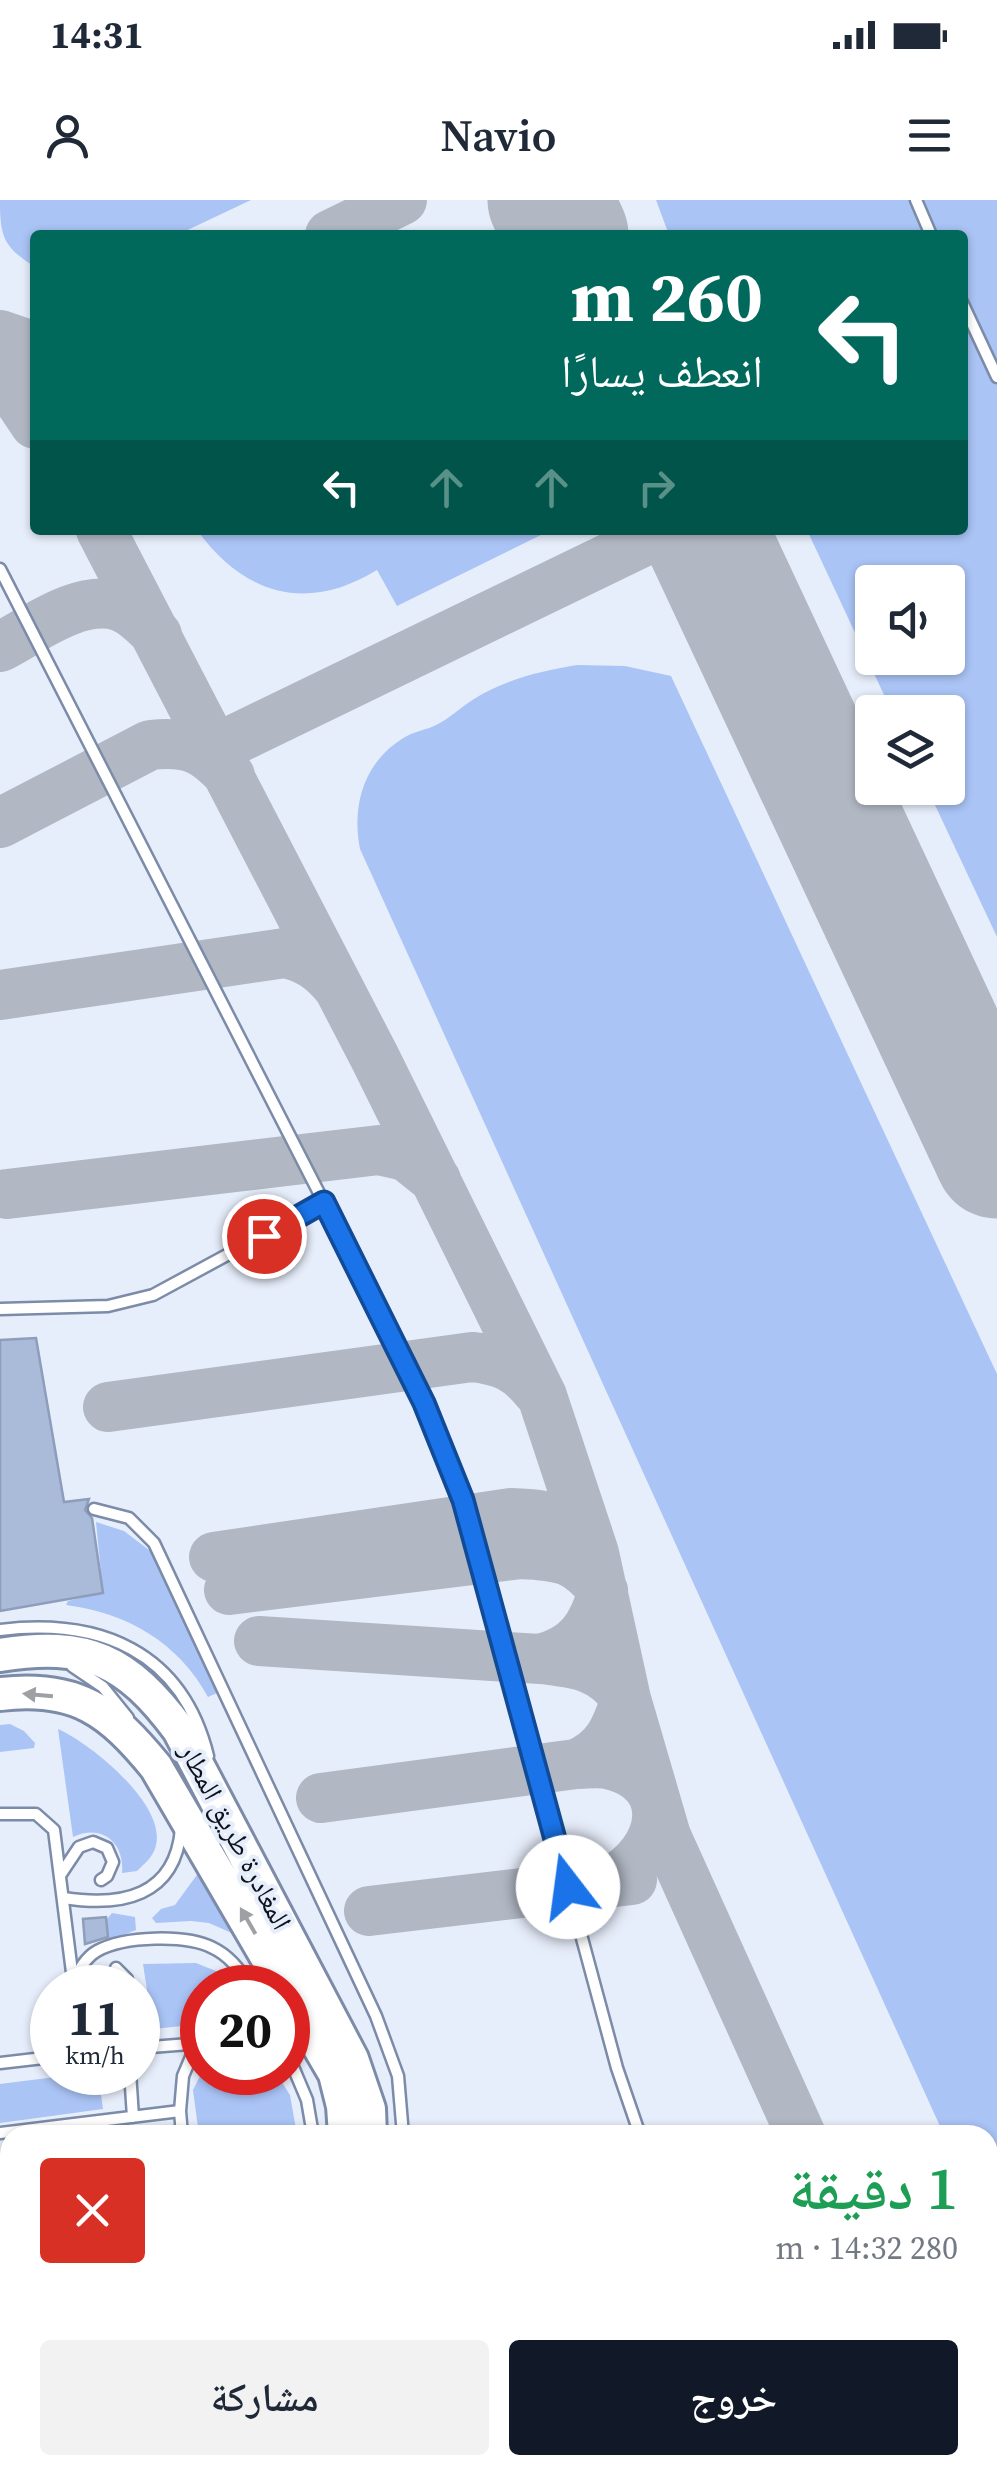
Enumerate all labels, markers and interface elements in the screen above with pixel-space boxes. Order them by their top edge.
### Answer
text: 14:31 [50,9,144,61]
text: Navio [440,104,557,166]
icon: person [40,108,95,163]
icon: menu [902,108,957,163]
text: 260 m [571,248,763,344]
icon: left [798,270,928,400]
text: انعطف يسارًا [561,340,763,402]
icon: left [314,460,369,515]
icon: ahead [419,460,474,515]
icon: ahead [524,460,579,515]
icon: right [629,460,684,515]
map controls [855,565,965,805]
button: sound [855,565,965,675]
button: layers [855,695,965,805]
pin [222,1194,307,1279]
icon: arrive [237,1209,292,1264]
one-way arrow [22,1686,54,1702]
street label: المغادرة طريق المطار [170,1735,301,1936]
position arrow [516,1835,620,1939]
one-way arrow [240,1907,257,1936]
speed limit sign: 20 [180,1965,310,2095]
text: 11 [68,1983,122,2052]
text: km/h [65,2038,125,2072]
text: 1 دقيقة [789,2147,958,2229]
button: close [40,2158,145,2263]
text: 280 m · 14:32 [776,2226,958,2270]
button: مشاركة [40,2340,489,2455]
button: خروج [509,2340,958,2455]

